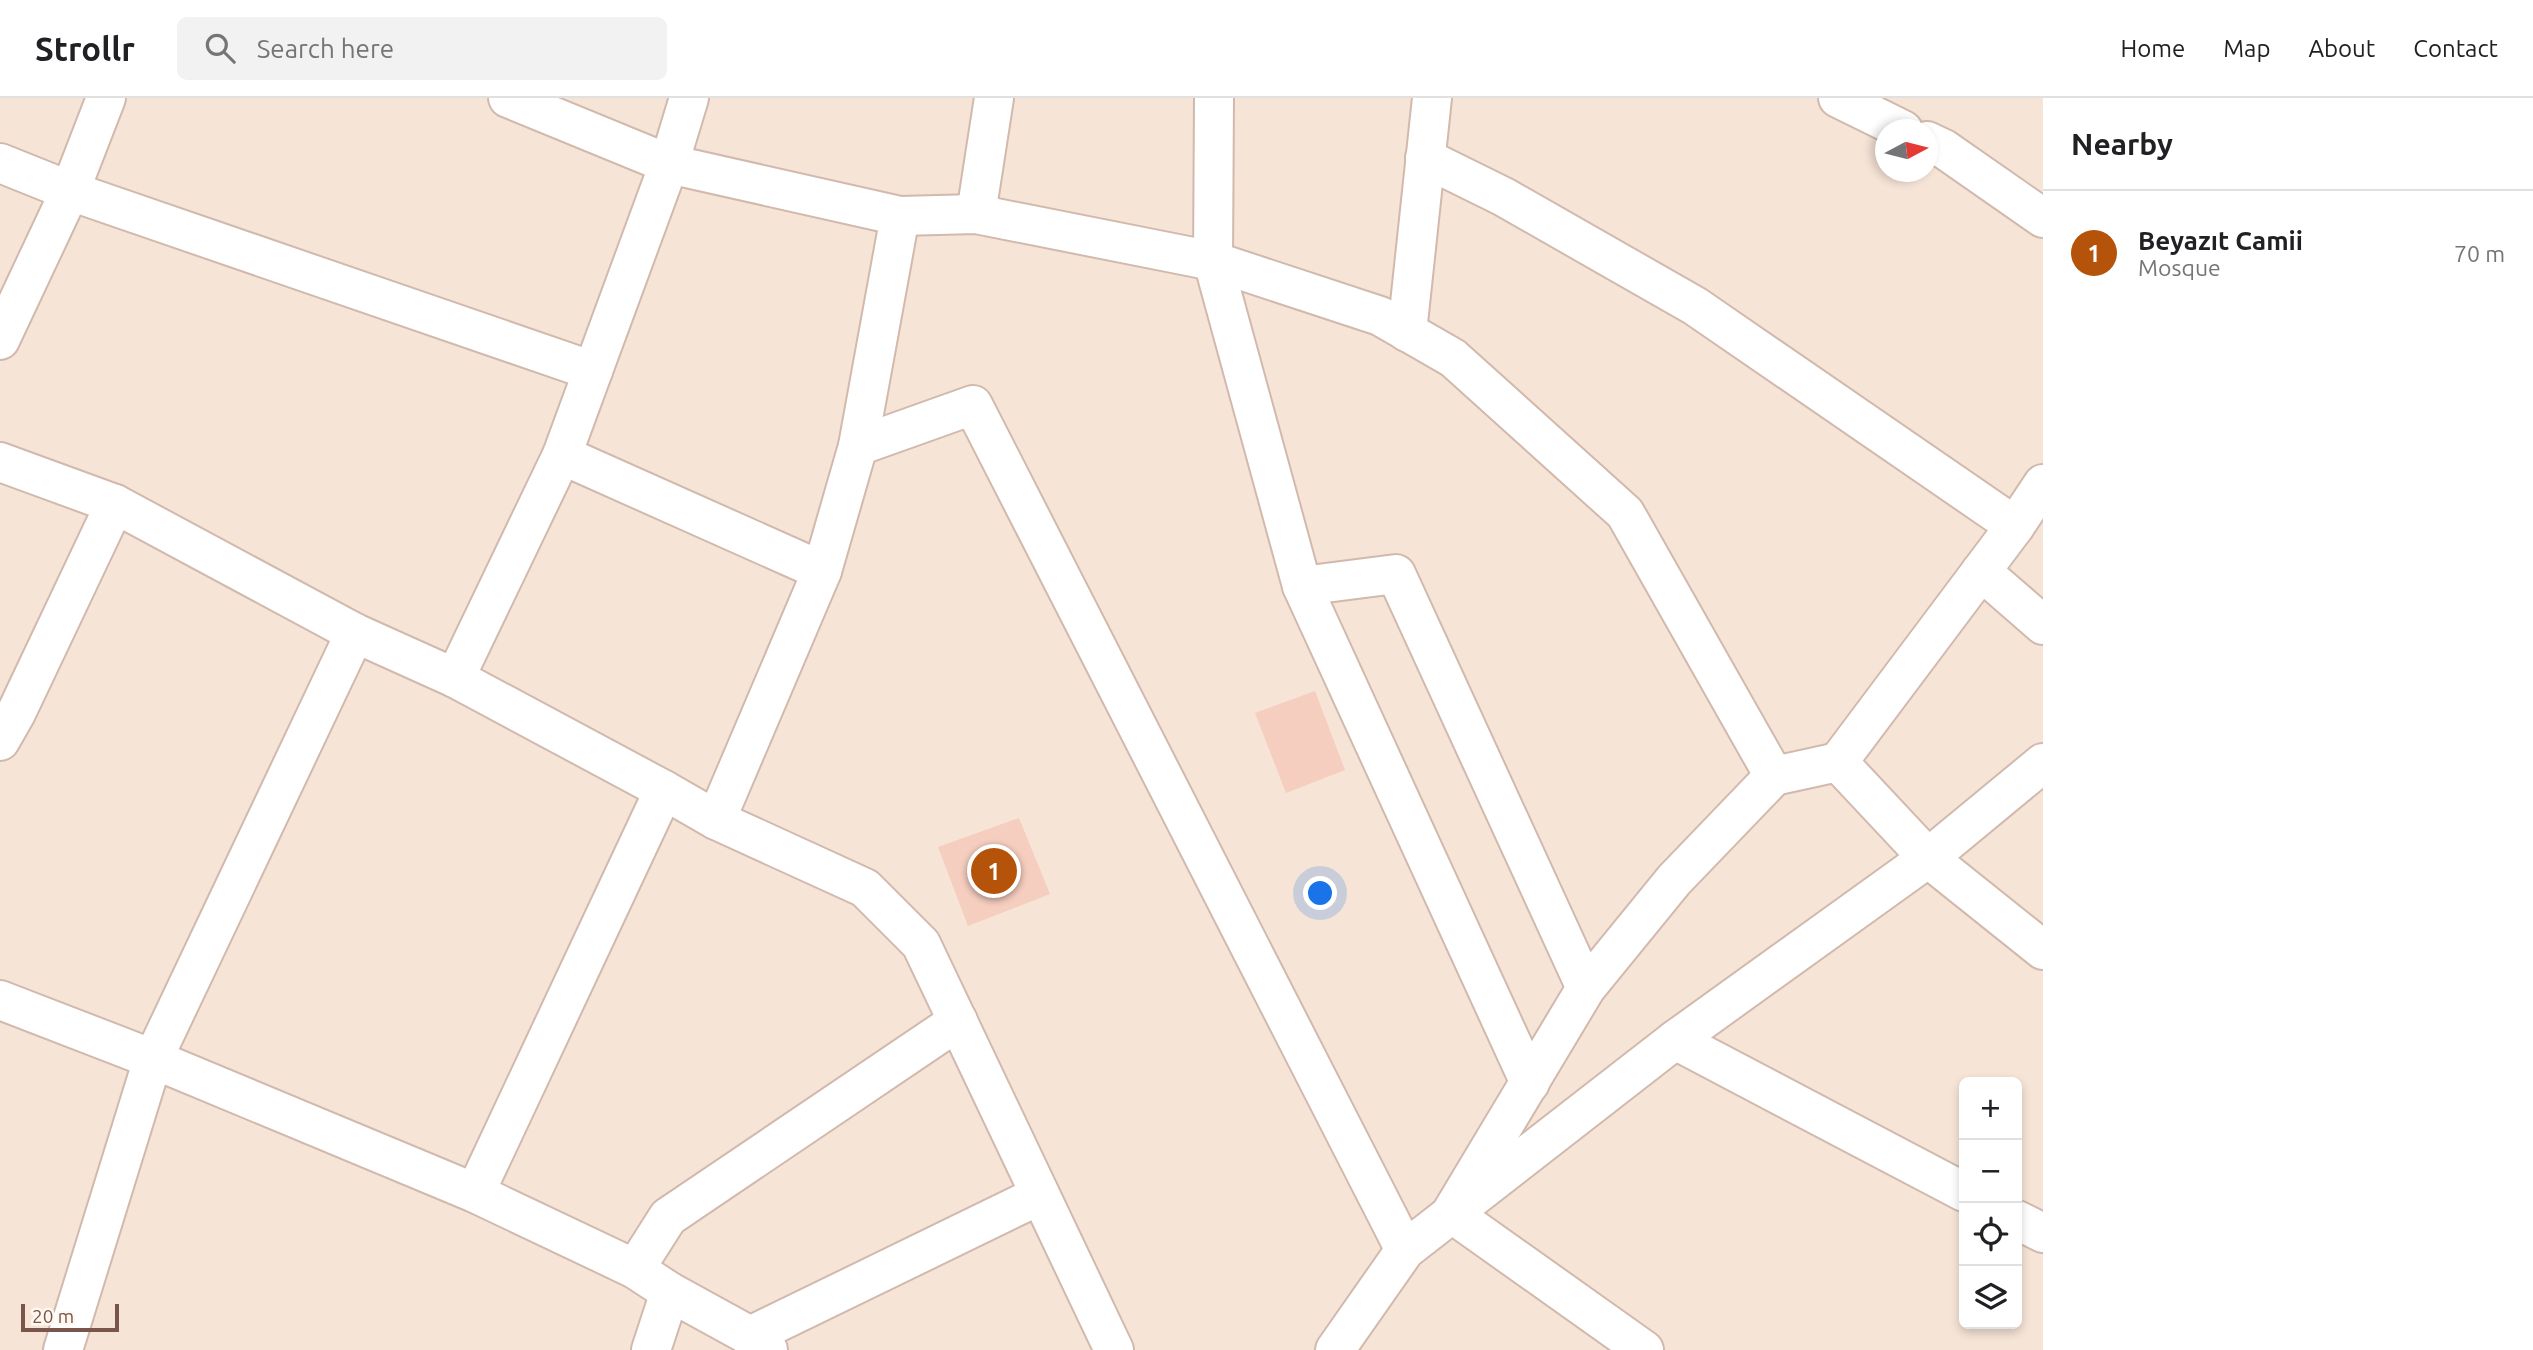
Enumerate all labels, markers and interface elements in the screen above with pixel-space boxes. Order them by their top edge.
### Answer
search box [177,17,667,80]
icon: search [201,29,239,67]
text: Strollr [35,30,135,67]
text: Search here [257,34,394,63]
text: Home [2120,35,2185,62]
text: Map [2223,35,2270,62]
text: About [2308,35,2375,62]
text: Contact [2413,35,2498,62]
north arrow [1875,119,1938,182]
text: Nearby [2071,127,2173,161]
text: Beyazıt Camii [2138,226,2303,255]
text: 1 [2088,241,2100,266]
text: 70 m [2454,241,2505,266]
text: Mosque [2138,255,2221,280]
pin: 1 [971,845,1017,897]
your location [1303,876,1337,910]
map controls [1959,1077,2022,1329]
button: + [1959,1077,2022,1140]
button: − [1959,1140,2022,1203]
button: locate [1959,1203,2022,1266]
button: layers [1959,1266,2022,1329]
scale bar [21,1301,119,1333]
text: 20 m [32,1305,74,1327]

